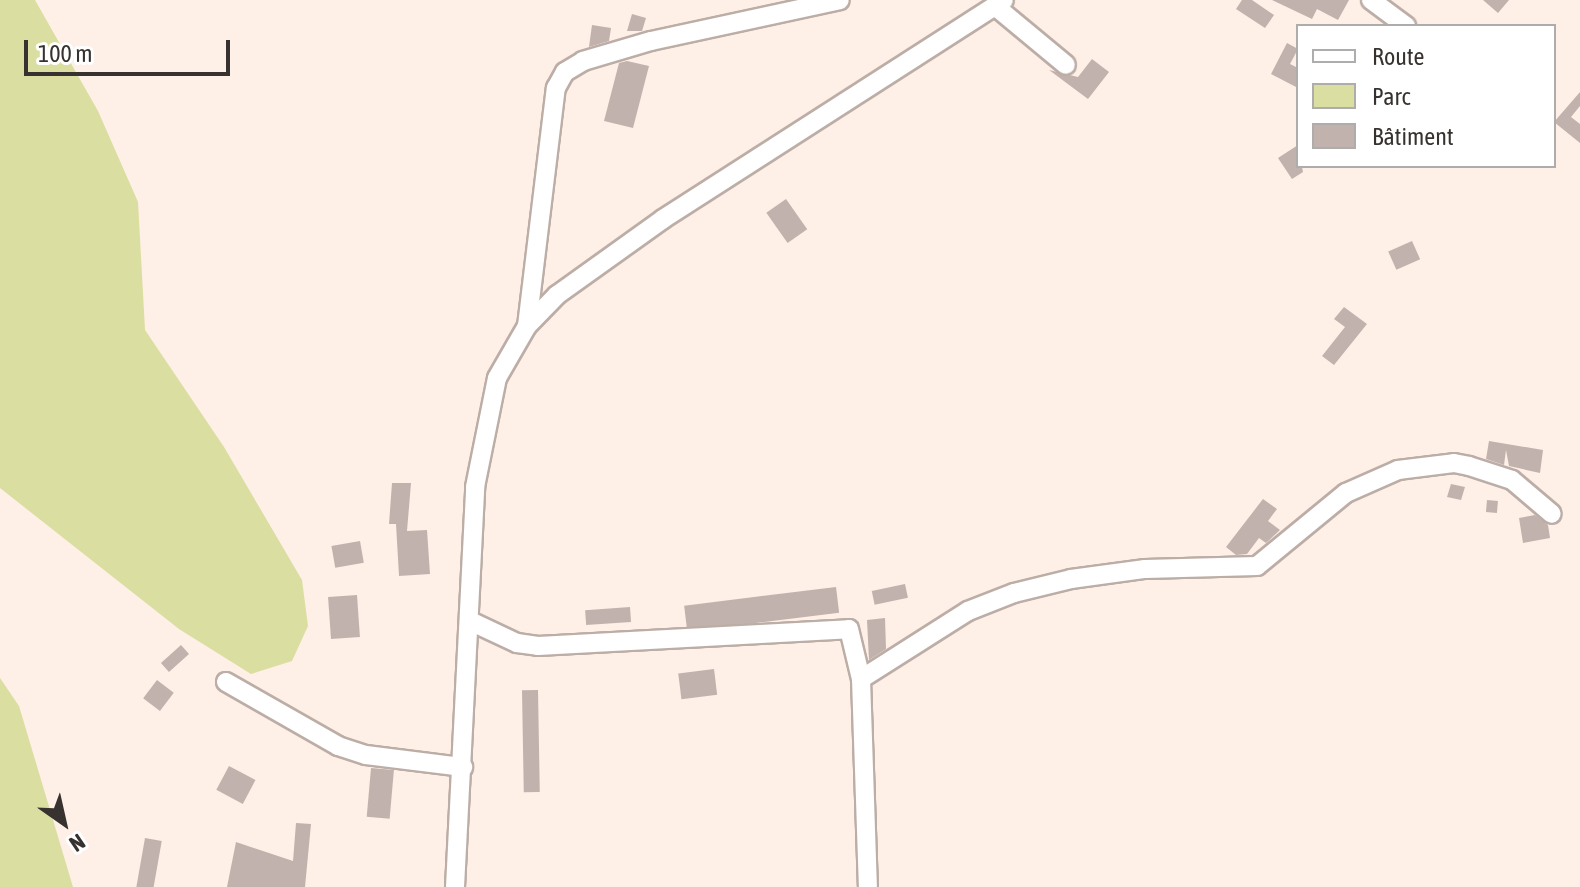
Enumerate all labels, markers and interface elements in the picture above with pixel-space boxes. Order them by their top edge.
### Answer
scale bar [28,24,234,74]
legend [1296,24,1556,168]
text: 100 m [38,40,92,67]
text: Route [1372,43,1424,70]
text: Parc [1372,83,1410,110]
text: Bâtiment [1372,123,1454,150]
north arrow [24,783,104,863]
text: N [65,828,90,857]

